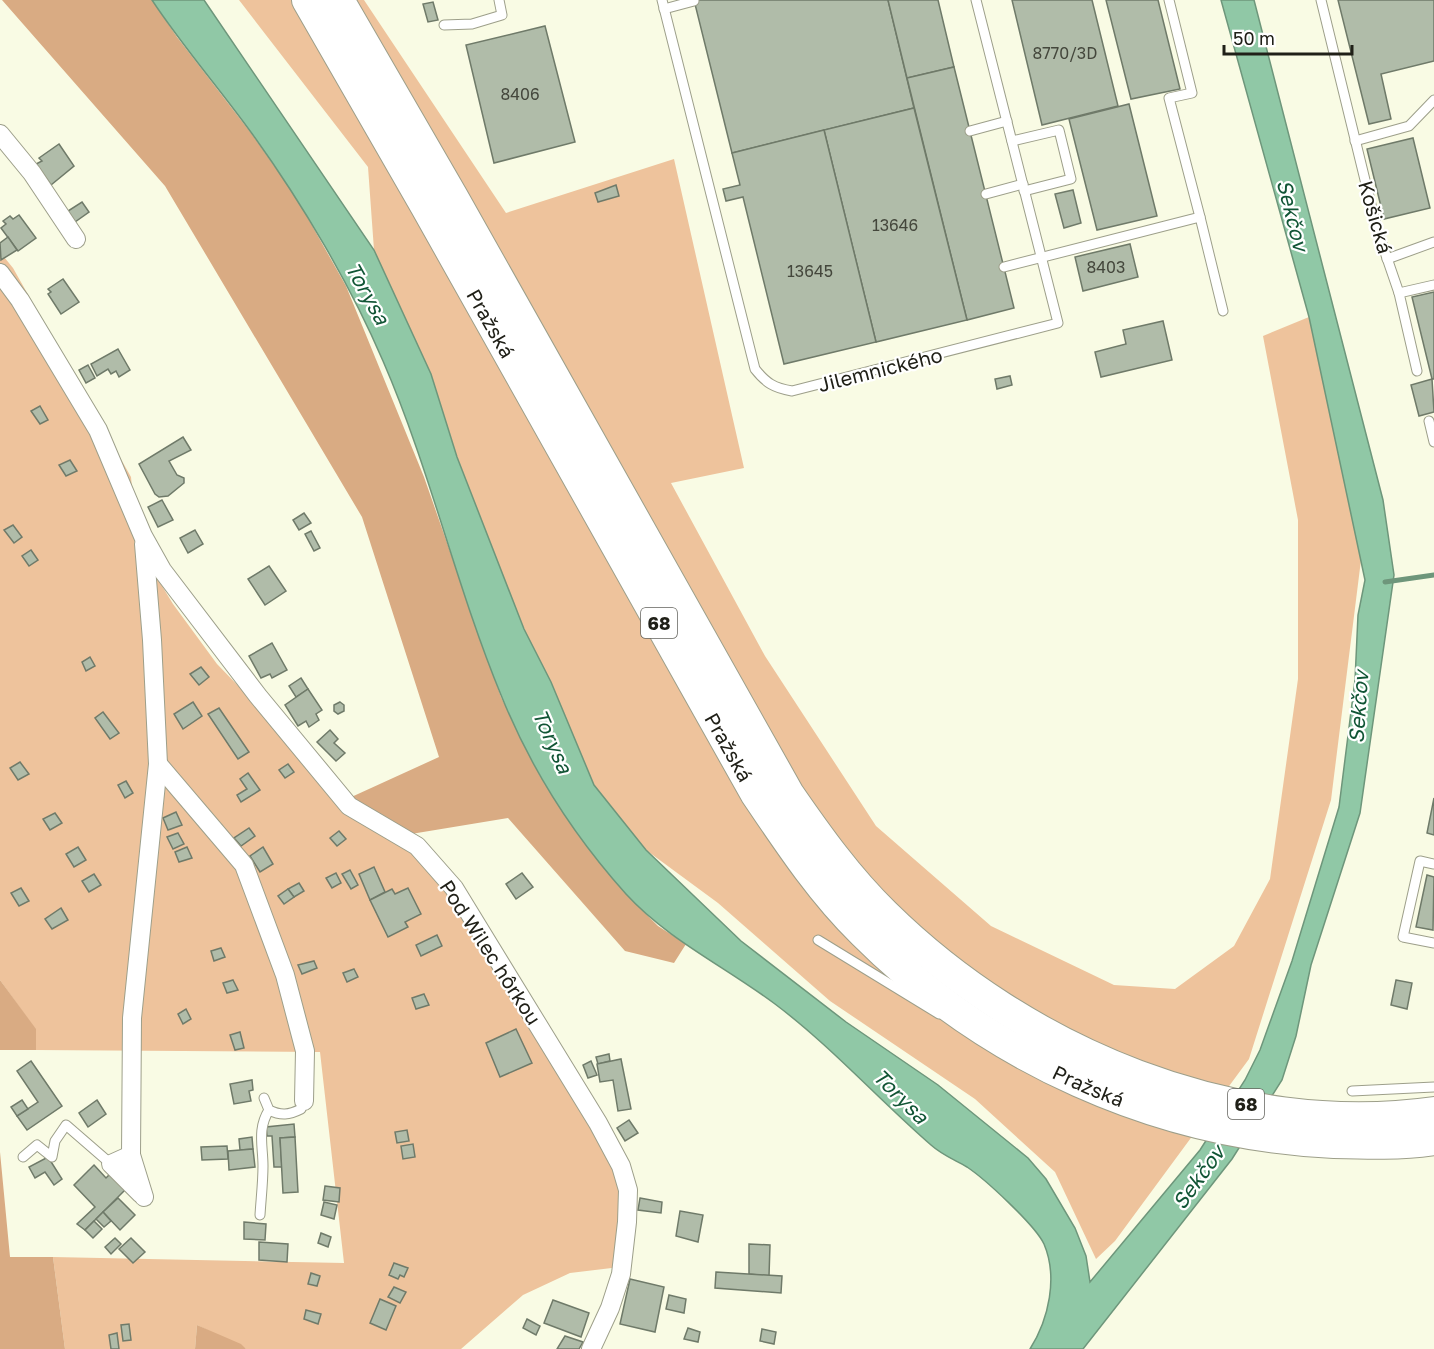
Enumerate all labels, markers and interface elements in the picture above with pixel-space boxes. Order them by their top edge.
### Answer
scale bar [1224,18,1352,56]
text: 50 m [1233,27,1275,49]
house number: 8770/3D [1033,43,1097,63]
house number: 8406 [500,84,540,104]
water label: Sekčov [1272,177,1315,256]
street label: Košická [1354,178,1398,256]
house number: 13646 [872,215,918,235]
water label: Torysa [340,257,396,330]
house number: 8403 [1087,257,1125,277]
house number: 13645 [787,261,833,281]
street label: Pražská [462,284,520,362]
street label: Jilemnického [815,342,945,396]
road number: 68 [641,608,677,638]
water label: Sekčov [1343,667,1374,744]
water label: Torysa [527,705,579,778]
street label: Pražská [700,708,758,786]
street label: Pod Wilec hôrkou [435,875,547,1029]
street label: Pražská [1049,1059,1128,1111]
water label: Torysa [868,1063,935,1130]
road number: 68 [1228,1089,1264,1119]
water label: Sekčov [1166,1137,1232,1214]

